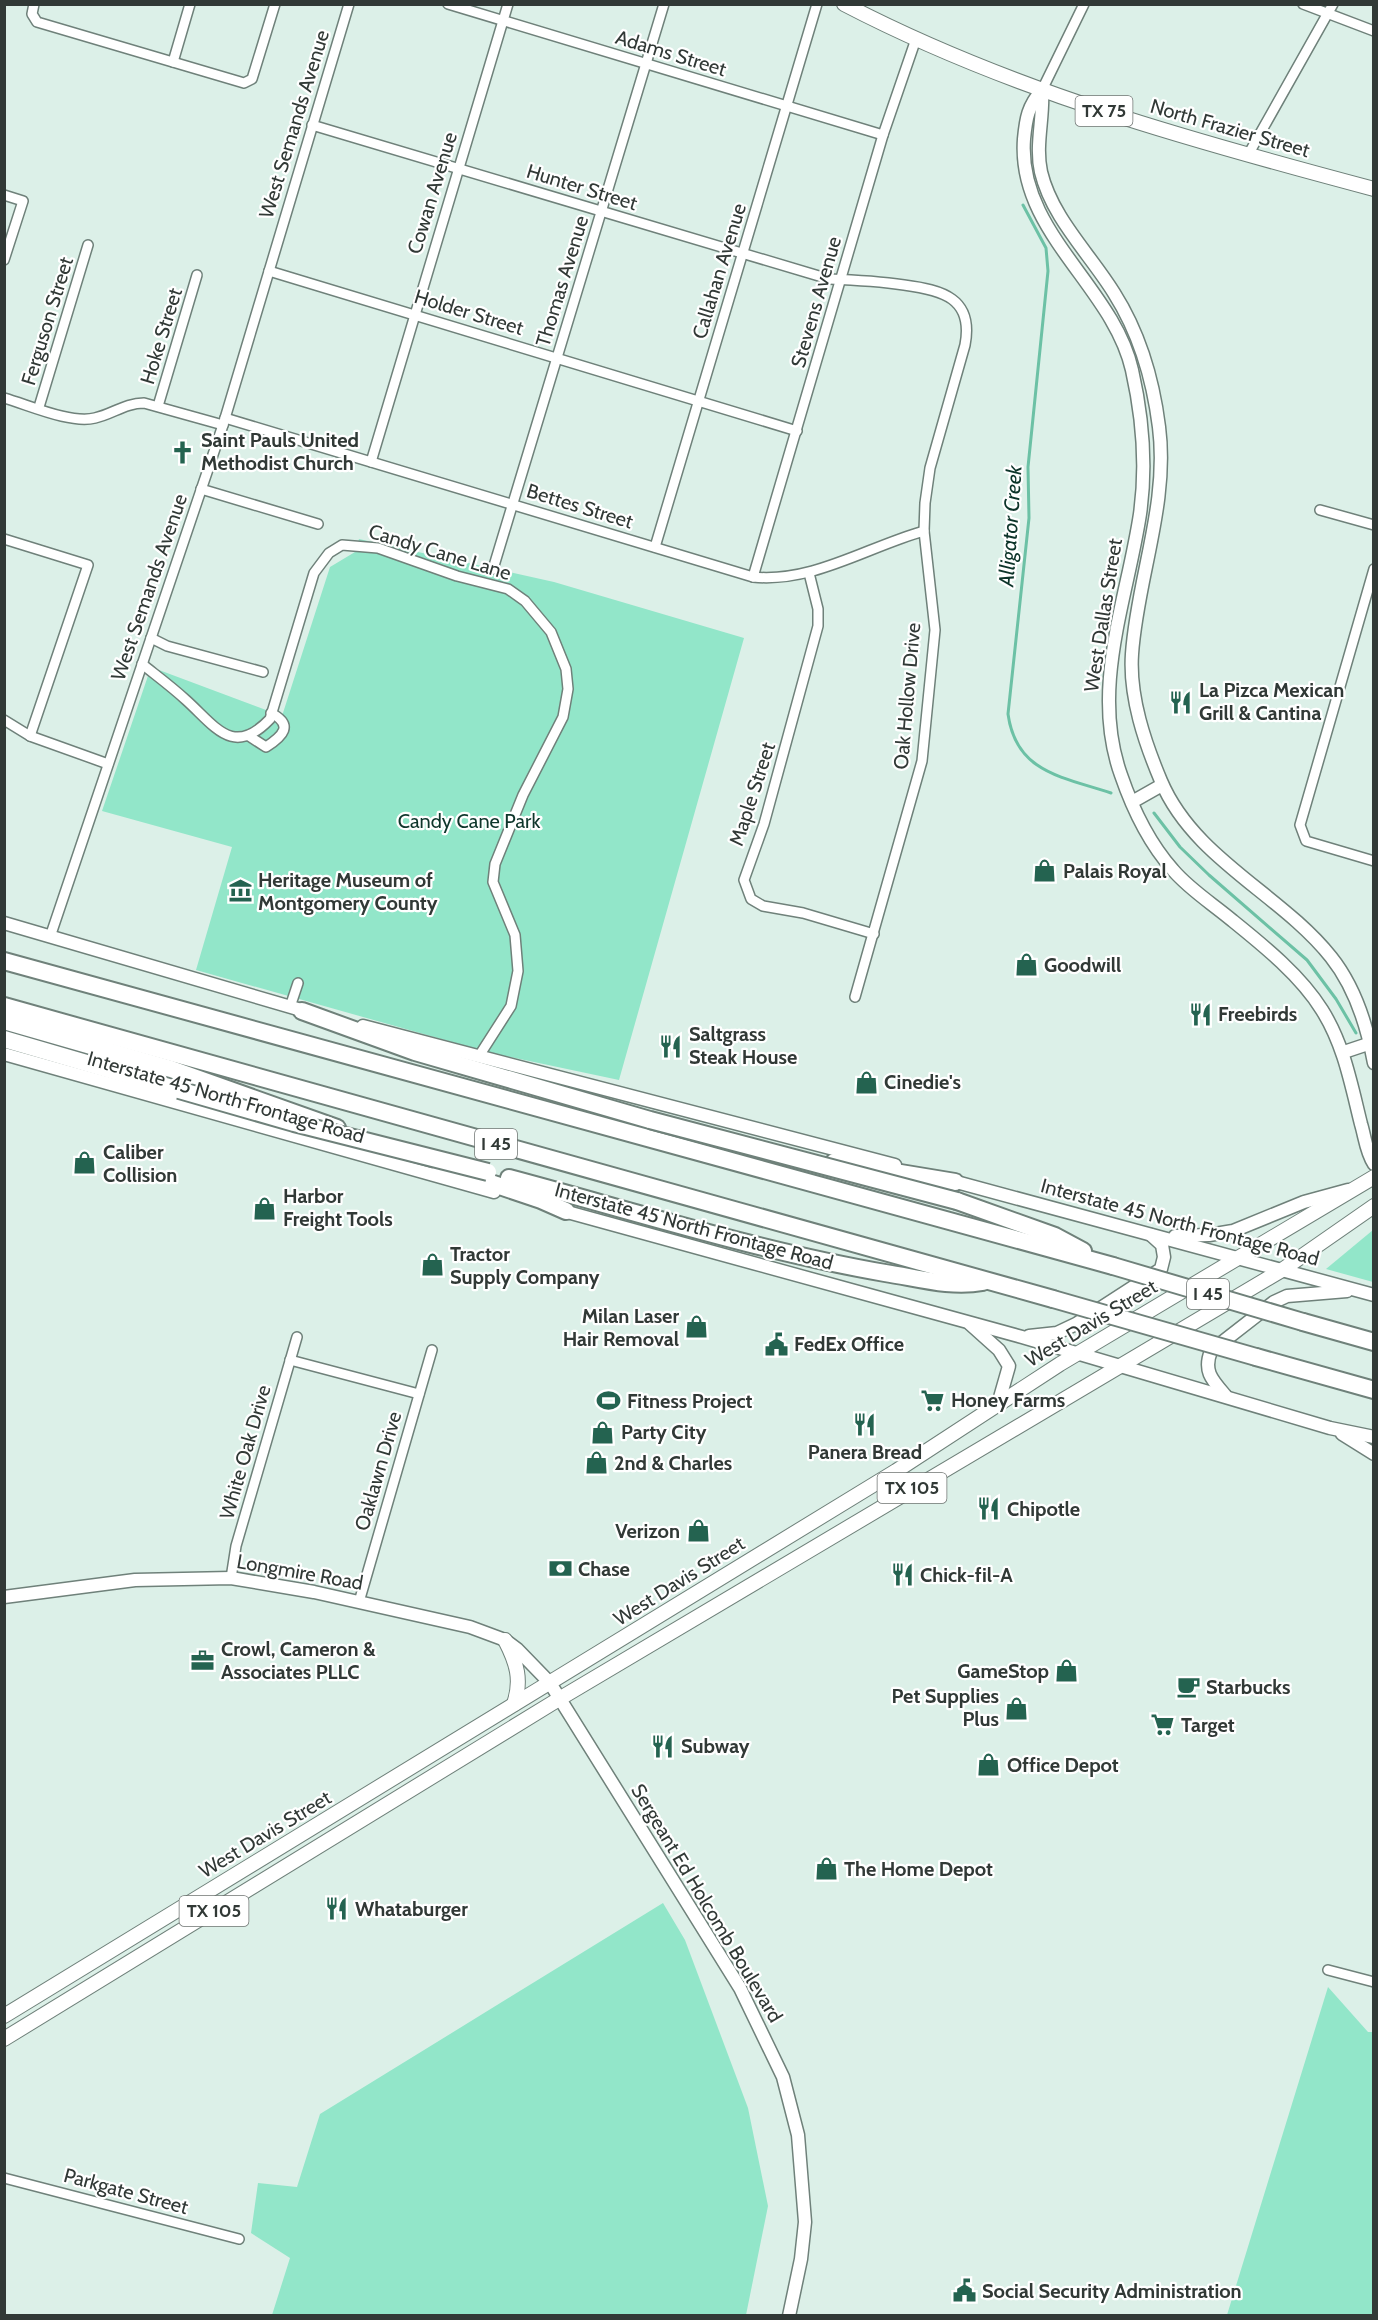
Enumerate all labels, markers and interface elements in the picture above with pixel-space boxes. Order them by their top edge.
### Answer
street label: Adams Street [613,25,730,81]
street label: West Semands Avenue [254,27,334,221]
street label: North Frazier Street [1148,94,1313,162]
road number: TX 75 [1076,96,1132,126]
street label: Cowan Avenue [402,129,462,257]
street label: Hunter Street [524,159,641,215]
street label: Callahan Avenue [687,200,751,342]
street label: Thomas Avenue [531,213,593,349]
street label: Stevens Avenue [786,234,846,370]
street label: Ferguson Street [16,254,78,388]
street label: Holder Street [411,284,527,340]
street label: Hoke Street [135,285,187,387]
place label: Saint Pauls United Methodist Church [201,428,359,475]
church icon: Saint Pauls United Methodist Church [170,439,196,465]
water label: Alligator Creek [993,464,1027,588]
street label: Bettes Street [524,478,636,534]
street label: West Semands Avenue [106,491,192,683]
street label: Candy Cane Lane [366,519,514,585]
street label: West Dallas Street [1079,536,1127,693]
street label: Oak Hollow Drive [889,622,925,770]
place label: La Pizca Mexican Grill & Cantina [1199,678,1344,725]
restaurant icon: La Pizca Mexican Grill & Cantina [1168,689,1194,715]
street label: Maple Street [724,739,780,849]
park label: Candy Cane Park [398,809,540,833]
shop icon: Palais Royal [1032,858,1058,884]
place label: Palais Royal [1063,859,1167,883]
place label: Heritage Museum of Montgomery County [258,868,438,915]
museum icon: Heritage Museum of Montgomery County [227,878,253,904]
shop icon: Goodwill [1013,952,1039,978]
place label: Goodwill [1044,953,1121,977]
restaurant icon: Freebirds [1187,1001,1213,1027]
place label: Freebirds [1218,1002,1297,1026]
place label: Saltgrass Steak House [689,1022,797,1069]
restaurant icon: Saltgrass Steak House [658,1033,684,1059]
street label: Interstate 45 North Frontage Road [85,1046,367,1148]
shop icon: Cinedie's [853,1069,879,1095]
place label: Cinedie's [884,1070,961,1094]
road number: I 45 [475,1129,517,1159]
place label: Caliber Collision [103,1140,177,1187]
shop icon: Caliber Collision [72,1150,98,1176]
street label: Interstate 45 North Frontage Road [1038,1173,1322,1271]
street label: Interstate 45 North Frontage Road [552,1177,836,1275]
place label: Harbor Freight Tools [283,1184,393,1231]
shop icon: Harbor Freight Tools [252,1195,278,1221]
place label: Tractor Supply Company [450,1242,600,1289]
shop icon: Tractor Supply Company [419,1252,445,1278]
street label: West Davis Street [1021,1274,1162,1372]
road number: I 45 [1187,1279,1229,1309]
place label: Milan Laser Hair Removal [563,1304,679,1351]
shop icon: Milan Laser Hair Removal [684,1314,710,1340]
public building icon: FedEx Office [763,1331,789,1357]
place label: FedEx Office [794,1332,904,1356]
street label: White Oak Drive [214,1382,276,1522]
supermarket icon: Honey Farms [920,1387,946,1413]
sports icon: Fitness Project [596,1388,622,1414]
place label: Honey Farms [951,1388,1065,1412]
place label: Fitness Project [627,1389,753,1413]
street label: Oaklawn Drive [350,1409,406,1533]
restaurant icon: Panera Bread [852,1412,878,1438]
shop icon: Party City [590,1419,616,1445]
place label: Party City [621,1420,707,1444]
place label: Panera Bread [808,1440,922,1464]
shop icon: 2nd & Charles [583,1450,609,1476]
place label: 2nd & Charles [614,1451,732,1475]
road number: TX 105 [878,1473,946,1503]
restaurant icon: Chipotle [976,1496,1002,1522]
place label: Chipotle [1007,1497,1080,1521]
shop icon: Verizon [685,1518,711,1544]
place label: Verizon [615,1519,680,1543]
street label: West Davis Street [609,1531,749,1631]
street label: Longmire Road [235,1549,365,1595]
bank icon: Chase [547,1556,573,1582]
place label: Chase [578,1557,630,1581]
restaurant icon: Chick-fil-A [889,1562,915,1588]
place label: Chick-fil-A [920,1563,1013,1587]
place label: Crowl, Cameron & Associates PLLC [221,1637,376,1684]
office icon: Crowl, Cameron & Associates PLLC [190,1648,216,1674]
shop icon: GameStop [1054,1658,1080,1684]
place label: GameStop [957,1659,1049,1683]
cafe icon: Starbucks [1175,1674,1201,1700]
place label: Starbucks [1206,1675,1291,1699]
place label: Pet Supplies Plus [891,1684,999,1731]
shop icon: Pet Supplies Plus [1004,1695,1030,1721]
supermarket icon: Target [1150,1712,1176,1738]
place label: Target [1181,1713,1235,1737]
restaurant icon: Subway [650,1733,676,1759]
place label: Subway [681,1734,750,1758]
shop icon: Office Depot [976,1752,1002,1778]
place label: Office Depot [1007,1753,1119,1777]
street label: Sergeant Ed Holcomb Boulevard [626,1779,788,2027]
street label: West Davis Street [195,1785,336,1883]
shop icon: The Home Depot [813,1856,839,1882]
place label: The Home Depot [844,1857,993,1881]
road number: TX 105 [180,1896,248,1926]
restaurant icon: Whataburger [324,1896,350,1922]
place label: Whataburger [355,1897,468,1921]
street label: Parkgate Street [61,2163,191,2219]
public building icon: Social Security Administration [951,2278,977,2304]
place label: Social Security Administration [982,2279,1242,2303]

